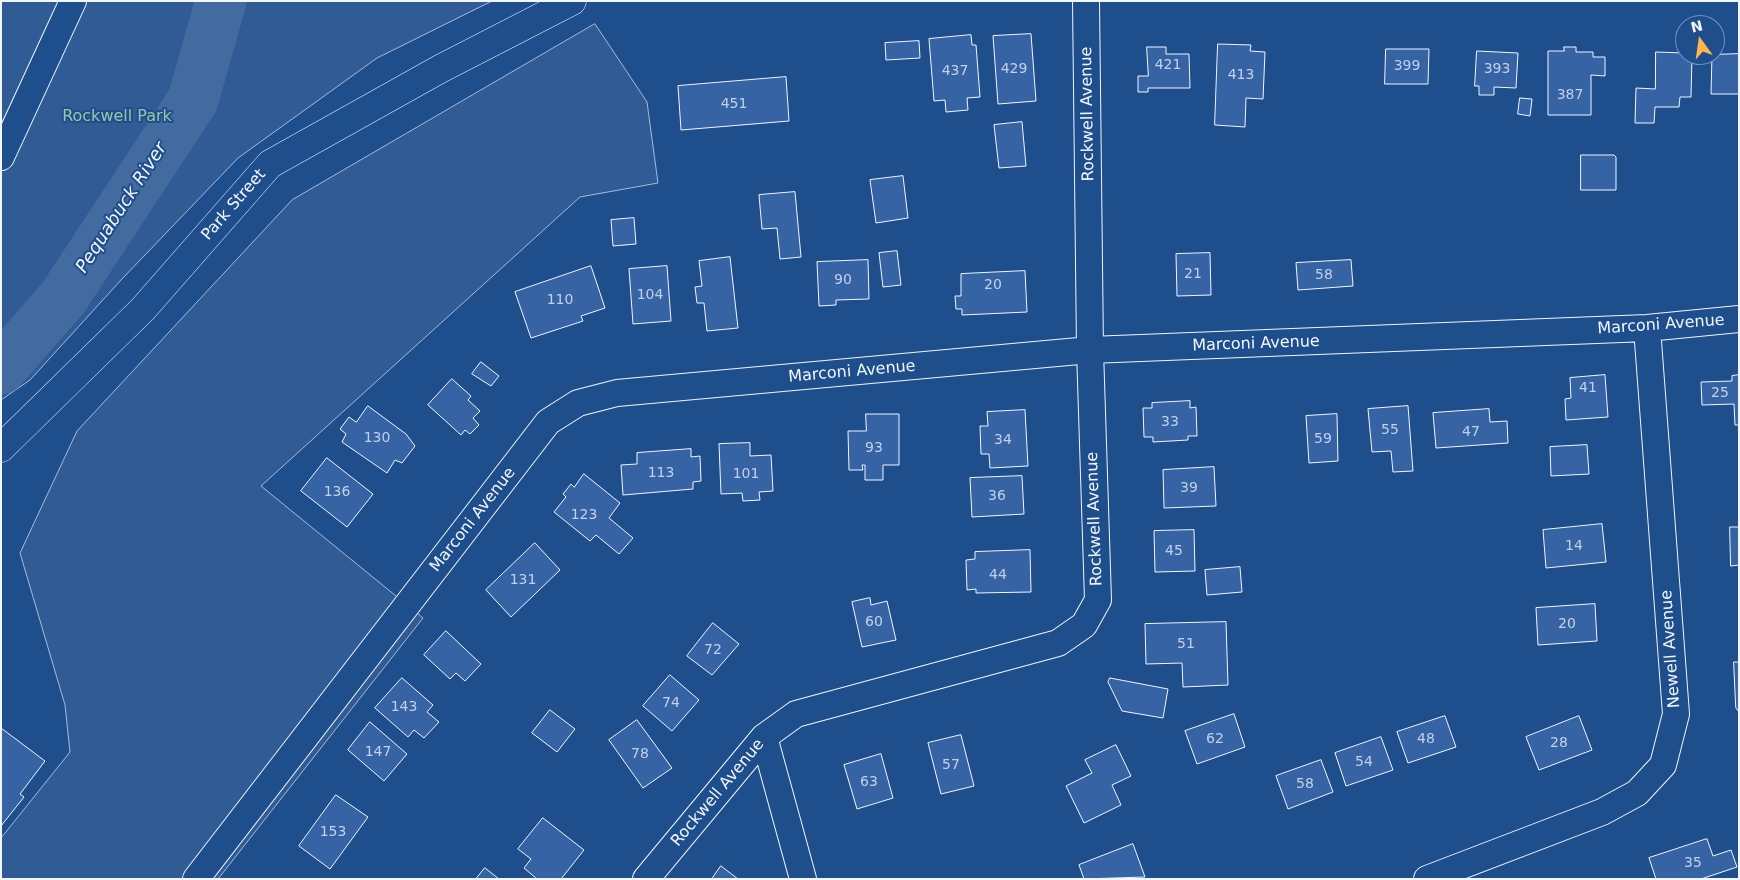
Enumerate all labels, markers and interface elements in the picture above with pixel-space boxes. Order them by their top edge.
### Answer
north arrow [1675,15,1725,65]
text: N [1689,17,1704,36]
street label: Rockwell Avenue [1077,47,1099,181]
house number: 421 [1155,57,1181,73]
house number: 399 [1394,58,1420,74]
house number: 429 [1001,61,1027,77]
house number: 393 [1484,61,1510,77]
house number: 437 [942,63,968,79]
house number: 413 [1228,67,1254,83]
house number: 387 [1557,87,1583,103]
house number: 451 [721,96,747,112]
park label: Rockwell Park [62,107,172,127]
water label: Pequabuck River [72,139,172,277]
street label: Park Street [198,165,270,245]
house number: 21 [1184,266,1202,282]
house number: 58 [1315,267,1333,283]
house number: 90 [834,272,852,288]
house number: 20 [984,277,1002,293]
house number: 104 [637,287,663,303]
house number: 110 [547,292,573,308]
street label: Marconi Avenue [1597,311,1725,339]
street label: Marconi Avenue [1192,332,1320,356]
street label: Marconi Avenue [788,357,916,387]
house number: 41 [1579,380,1597,396]
house number: 25 [1711,385,1729,401]
house number: 33 [1161,414,1179,430]
house number: 55 [1381,422,1399,438]
house number: 47 [1462,424,1480,440]
house number: 130 [364,430,390,446]
house number: 59 [1314,431,1332,447]
house number: 34 [994,432,1012,448]
house number: 93 [865,440,883,456]
street label: Rockwell Avenue [1083,451,1107,587]
street label: Marconi Avenue [426,464,520,576]
house number: 113 [648,465,674,481]
house number: 101 [733,466,759,482]
house number: 39 [1180,480,1198,496]
house number: 136 [324,484,350,500]
house number: 36 [988,488,1006,504]
house number: 123 [571,507,597,523]
house number: 14 [1565,538,1583,554]
house number: 45 [1165,543,1183,559]
house number: 44 [989,567,1007,583]
house number: 131 [510,572,536,588]
street label: Newell Avenue [1657,589,1685,709]
house number: 60 [865,614,883,630]
house number: 20 [1558,616,1576,632]
house number: 51 [1177,636,1195,652]
house number: 72 [704,642,722,658]
house number: 74 [662,695,680,711]
house number: 143 [391,699,417,715]
house number: 62 [1206,731,1224,747]
house number: 48 [1417,731,1435,747]
street label: Rockwell Avenue [667,735,769,851]
house number: 28 [1550,735,1568,751]
house number: 147 [365,744,391,760]
house number: 78 [631,746,649,762]
house number: 54 [1355,754,1373,770]
house number: 57 [942,757,960,773]
house number: 63 [860,774,878,790]
house number: 58 [1296,776,1314,792]
house number: 153 [320,824,346,840]
house number: 35 [1684,855,1702,871]

